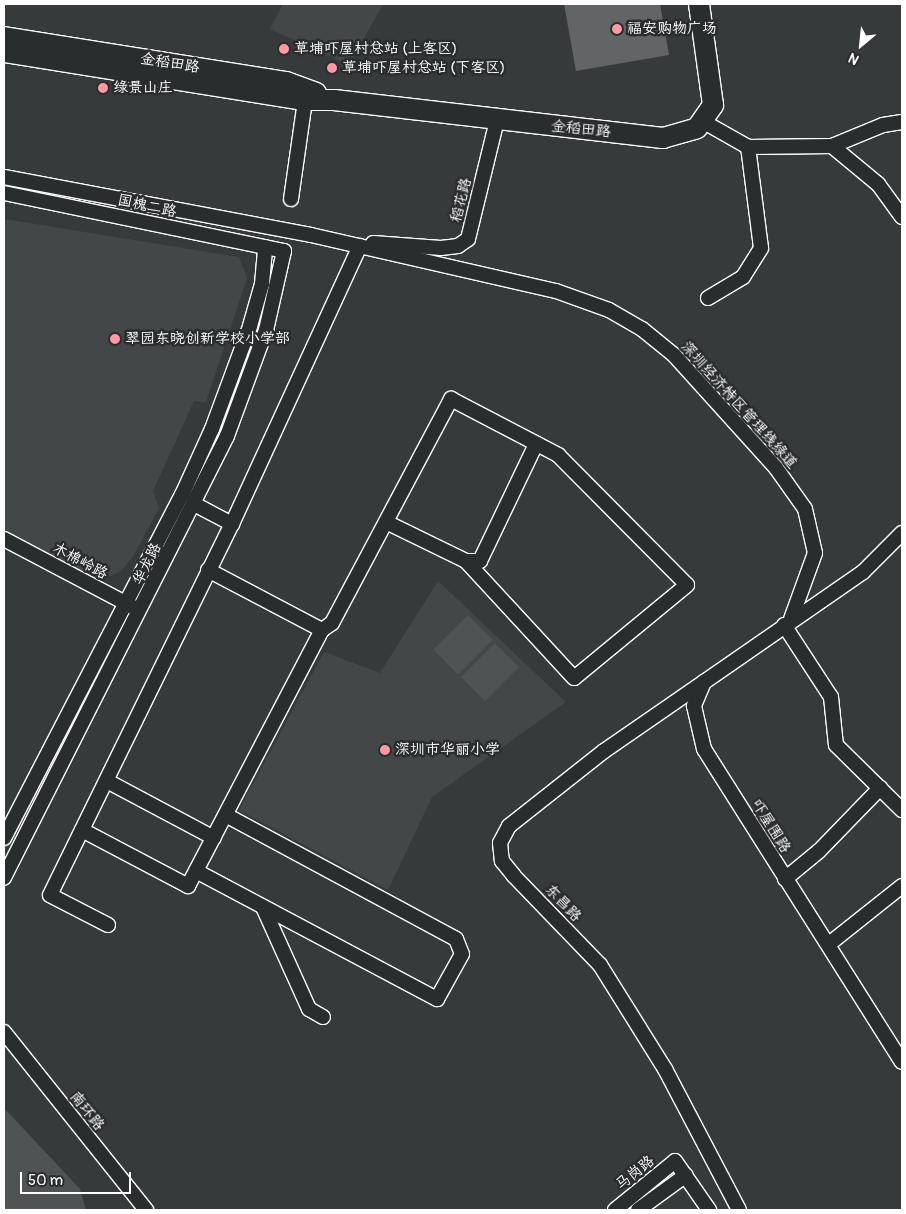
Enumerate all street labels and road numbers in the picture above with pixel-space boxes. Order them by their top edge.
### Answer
street label: 金稻田路 [139,49,201,77]
street label: 金稻田路 [550,117,612,141]
street label: 稻花路 [447,176,475,224]
street label: 国槐二路 [116,191,178,221]
street label: 深圳经济特区管理线绿道 [677,338,801,472]
street label: 木棉岭路 [49,539,111,583]
street label: 华龙路 [129,540,165,588]
street label: 吓屋围路 [747,796,795,856]
street label: 东昌路 [541,881,585,925]
street label: 南环路 [66,1088,108,1134]
street label: 马岗路 [612,1152,658,1194]

